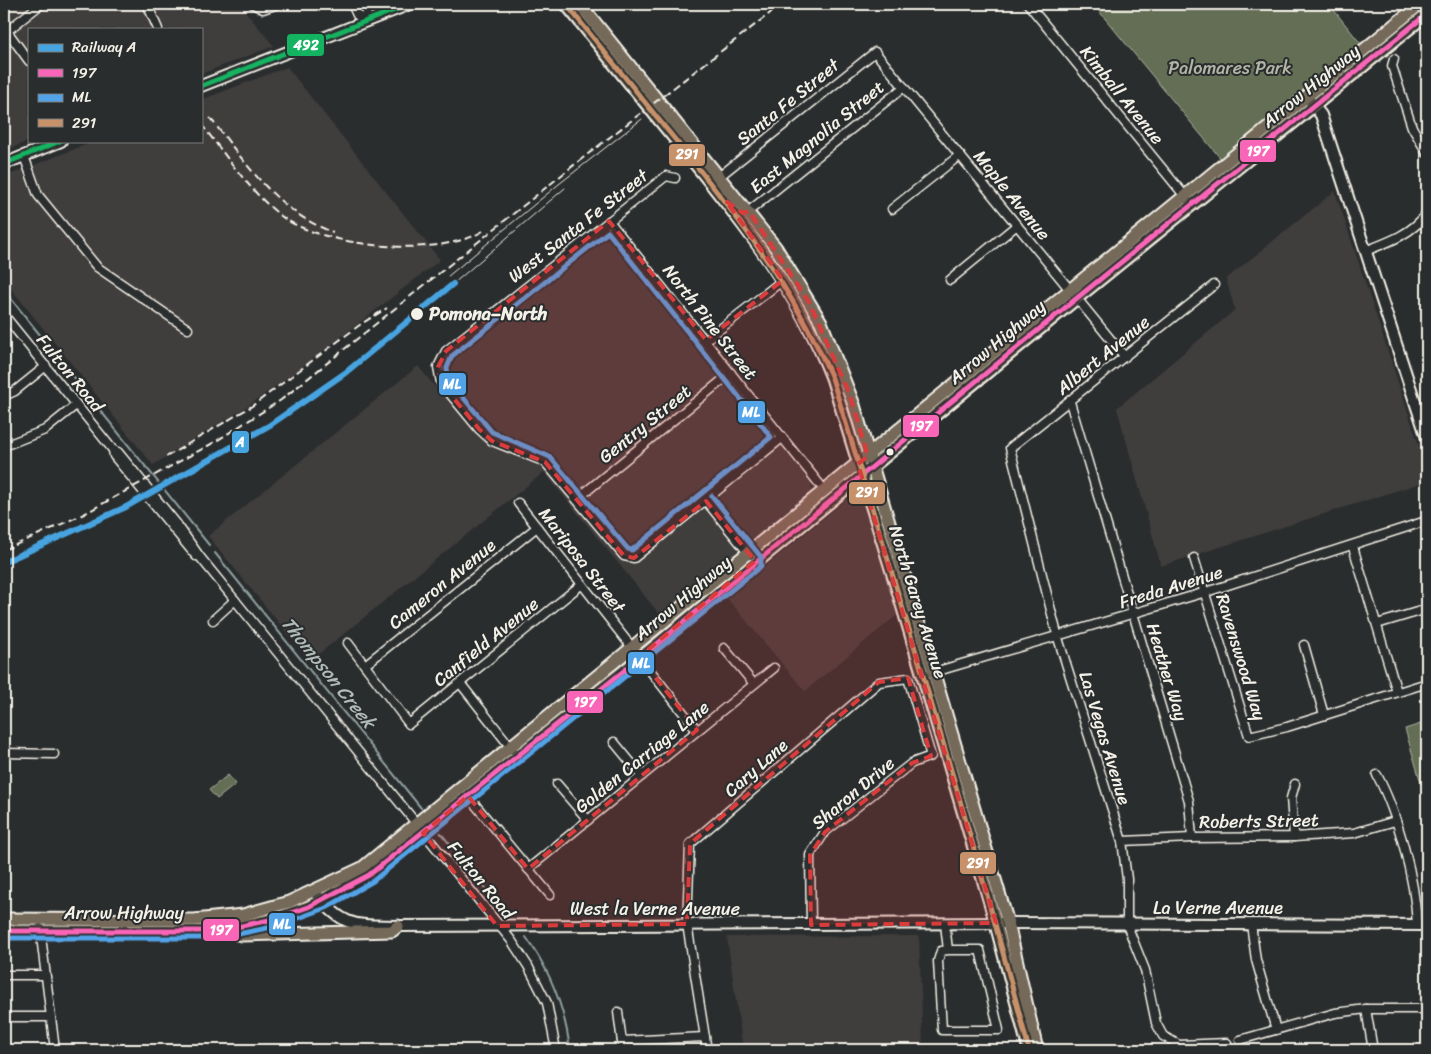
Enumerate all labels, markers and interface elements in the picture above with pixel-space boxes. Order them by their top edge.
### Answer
legend [28,28,202,142]
line badge: 492 [286,33,325,57]
text: 492 [292,33,320,58]
text: Railway A [72,34,136,60]
street label: Arrow Highway [1254,35,1368,137]
street label: Kimball Avenue [1072,38,1172,152]
street label: Santa Fe Street [729,50,847,154]
park label: Palomares Park [1168,52,1292,84]
text: 197 [72,60,98,86]
street label: East Magnolia Street [742,72,892,202]
text: ML [72,84,91,110]
text: 291 [72,110,96,136]
line badge: 197 [1239,139,1277,163]
text: 197 [1247,139,1270,164]
text: 291 [675,142,698,167]
street label: Maple Avenue [965,142,1059,248]
line badge: 291 [668,143,706,167]
street label: West Santa Fe Street [501,160,656,291]
street label: North Pine Street [654,257,766,387]
street label: Arrow Highway [940,291,1054,393]
place label: Pomona–North [429,298,548,330]
marker: Pomona–North [409,306,425,322]
street label: Albert Avenue [1048,307,1157,404]
street label: Fulton Road [28,326,113,421]
line badge: ML [438,372,467,396]
text: ML [442,372,461,397]
street label: Gentry Street [591,376,699,472]
line badge: ML [737,400,766,424]
text: ML [741,400,760,425]
line badge: 197 [902,414,940,438]
text: 197 [910,414,933,439]
line badge: A [231,430,250,454]
text: A [234,430,245,455]
unlabelled marker [885,447,895,457]
text: 291 [855,480,878,505]
line badge: 291 [848,481,886,505]
street label: Mariposa Street [530,500,634,621]
street label: North Garey Avenue [879,521,957,683]
street label: Cameron Avenue [381,530,503,638]
street label: Arrow Highway [626,547,740,649]
street label: Freda Avenue [1115,556,1227,618]
street label: Canfield Avenue [426,589,546,695]
street label: Ravenswood Way [1206,589,1276,725]
water label: Thompson Creek [273,609,386,738]
street label: Heather Way [1137,619,1197,726]
line badge: ML [627,651,655,675]
text: ML [631,651,650,676]
street label: Las Vegas Avenue [1070,667,1141,809]
line badge: 197 [566,690,604,714]
text: 197 [574,690,597,715]
street label: Golden Carriage Lane [567,692,717,822]
street label: Cary Lane [716,730,796,805]
street label: Sharon Drive [804,748,902,838]
street label: Roberts Street [1199,804,1319,838]
street label: Fulton Road [439,833,524,928]
line badge: 291 [959,851,997,875]
text: 291 [966,851,989,876]
street label: La Verne Avenue [1153,892,1283,924]
street label: West la Verne Avenue [570,893,740,925]
street label: Arrow Highway [63,897,185,929]
line badge: ML [268,912,296,936]
text: ML [272,912,291,937]
line badge: 197 [202,918,240,942]
text: 197 [210,918,233,943]

